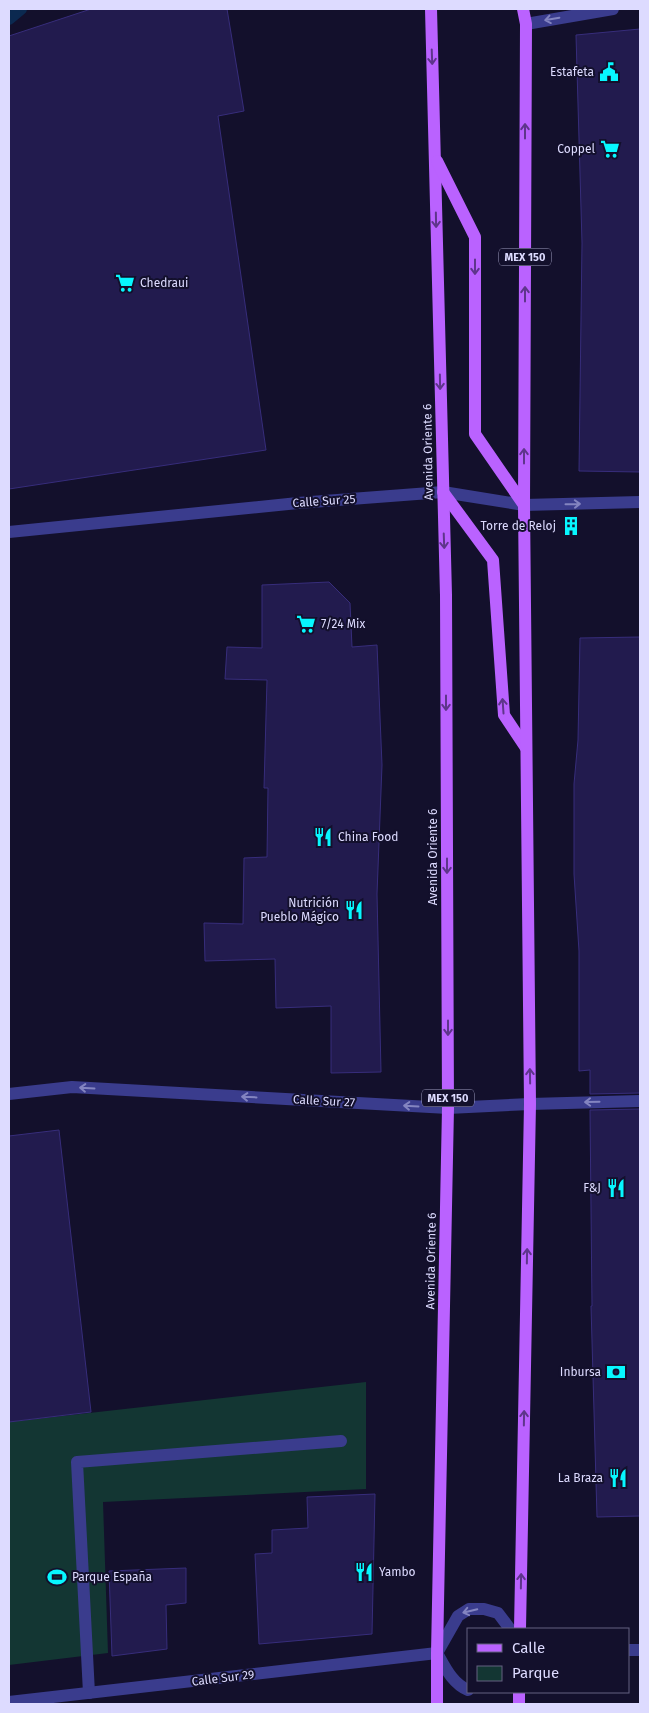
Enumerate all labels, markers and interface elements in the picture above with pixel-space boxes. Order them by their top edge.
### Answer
one-way arrow [544,15,560,25]
one-way arrow [427,49,437,65]
public building icon: Estafeta [598,61,620,83]
place label: Estafeta [550,65,594,79]
one-way arrow [520,123,530,140]
supermarket icon: Coppel [599,138,621,160]
place label: Coppel [557,142,595,156]
one-way arrow [431,212,441,228]
road number: MEX 150 [499,248,551,266]
one-way arrow [470,258,480,274]
supermarket icon: Chedraui [114,272,136,294]
place label: Chedraui [140,276,188,290]
one-way arrow [520,286,530,302]
one-way arrow [435,374,445,390]
street label: Avenida Oriente 6 [420,404,436,500]
one-way arrow [519,448,529,464]
street label: Calle Sur 25 [292,492,356,510]
one-way arrow [564,499,580,509]
building icon: Torre de Reloj [560,515,582,537]
place label: Torre de Reloj [480,519,556,533]
one-way arrow [439,532,449,549]
supermarket icon: 7/24 Mix [295,613,317,635]
place label: 7/24 Mix [321,617,366,631]
one-way arrow [441,695,451,711]
one-way arrow [499,698,508,714]
street label: Avenida Oriente 6 [426,809,440,905]
restaurant icon: China Food [312,826,334,848]
place label: China Food [338,830,398,844]
one-way arrow [442,858,452,874]
place label: Nutrición Pueblo Mágico [260,896,339,924]
restaurant icon: Nutrición Pueblo Mágico [343,899,365,921]
one-way arrow [443,1020,453,1036]
one-way arrow [525,1068,535,1084]
one-way arrow [79,1084,95,1093]
road number: MEX 150 [422,1090,474,1106]
one-way arrow [241,1092,257,1101]
street label: Calle Sur 27 [293,1092,355,1110]
one-way arrow [584,1097,600,1107]
one-way arrow [404,1101,420,1110]
restaurant icon: F&J [605,1177,627,1199]
place label: F&J [583,1181,601,1195]
street label: Avenida Oriente 6 [423,1213,439,1309]
one-way arrow [522,1248,532,1264]
bank icon: Inbursa [605,1361,627,1383]
place label: Inbursa [560,1365,601,1379]
one-way arrow [519,1410,529,1426]
restaurant icon: La Braza [607,1467,629,1489]
place label: La Braza [558,1471,603,1485]
restaurant icon: Yambo [353,1561,375,1583]
place label: Yambo [379,1565,416,1579]
sports icon: Parque España [46,1566,68,1588]
place label: Parque España [72,1570,152,1584]
one-way arrow [516,1573,526,1589]
one-way arrow [463,1607,479,1616]
legend [467,1628,629,1693]
text: Calle [512,1639,545,1657]
text: Parque [512,1664,559,1682]
street label: Calle Sur 29 [191,1667,255,1689]

